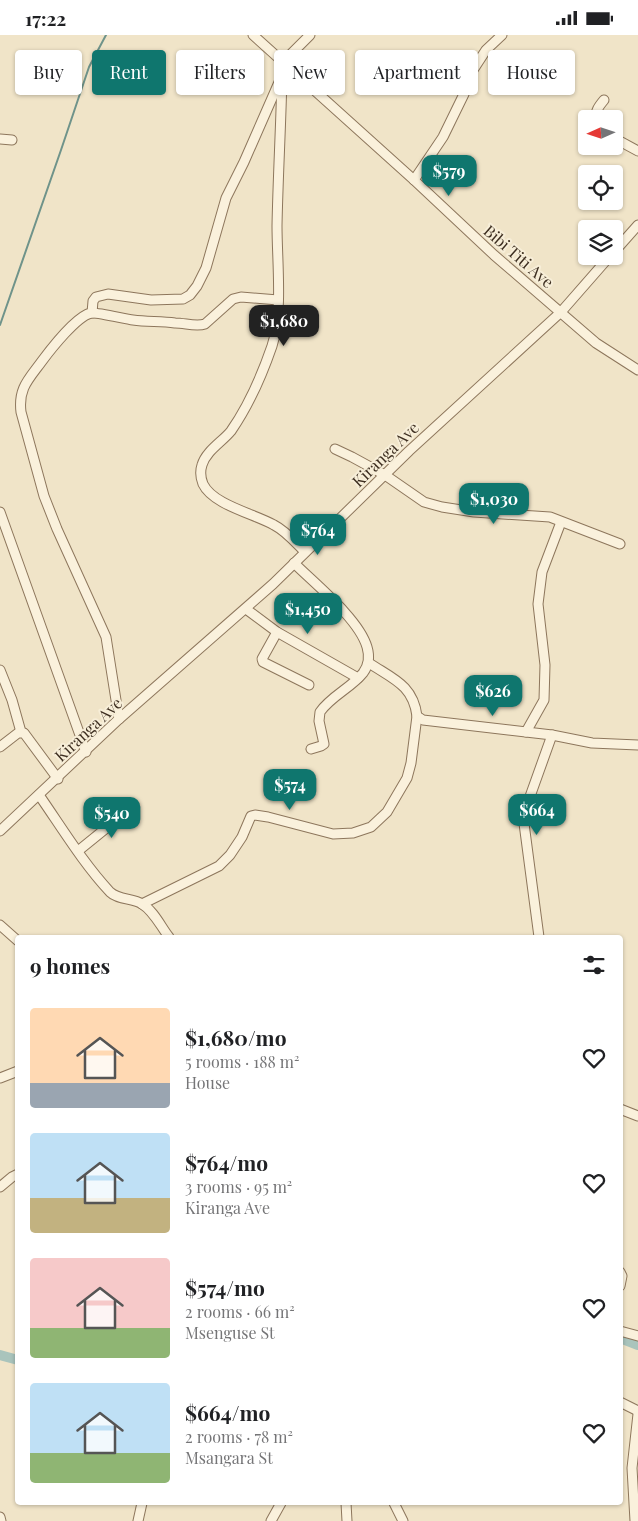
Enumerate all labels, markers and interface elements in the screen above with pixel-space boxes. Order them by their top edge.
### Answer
text: 17:22 [25,5,66,31]
chip: Buy [15,50,82,95]
chip: Rent [92,50,166,95]
chip: Filters [176,50,264,95]
chip: New [274,50,345,95]
chip: Apartment [355,50,478,95]
chip: House [488,50,575,95]
north arrow [578,110,622,155]
map controls [578,110,623,265]
pin: $579 [419,155,479,197]
text: $579 [433,160,465,181]
button: locate [578,165,623,210]
street label: Bibi Titi Ave [480,220,558,292]
button: layers [578,220,623,265]
pin: $1,680 [243,305,325,347]
text: $1,680 [260,310,308,331]
street label: Kiranga Ave [347,417,423,491]
pin: $1,030 [453,483,535,525]
text: $1,030 [470,488,518,509]
pin: $764 [288,513,348,556]
text: $764 [301,519,335,540]
pin: $1,450 [267,593,349,635]
text: $1,450 [285,598,331,619]
pin: $626 [463,675,523,717]
text: $626 [475,680,511,701]
street label: Kiranga Ave [50,692,126,766]
pin: $574 [260,769,320,811]
text: $574 [274,774,306,795]
pin: $664 [507,793,567,836]
pin: $540 [82,797,142,839]
text: $664 [519,799,555,820]
text: $540 [94,802,130,823]
text: 9 homes [30,951,110,979]
icon: filters [580,951,608,979]
text: $1,680/mo [185,1023,287,1051]
icon: home [70,1028,130,1088]
icon: heart [580,1044,608,1072]
text: 5 rooms · 188 m² [185,1051,299,1072]
text: House [185,1072,230,1093]
text: $764/mo [185,1148,268,1176]
icon: home [70,1153,130,1213]
icon: heart [580,1169,608,1197]
text: 3 rooms · 95 m² [185,1176,292,1197]
text: Kiranga Ave [185,1197,270,1218]
text: $574/mo [185,1273,265,1301]
icon: home [70,1278,130,1338]
icon: heart [580,1294,608,1322]
text: 2 rooms · 66 m² [185,1301,295,1322]
text: Msenguse St [185,1322,275,1343]
text: $664/mo [185,1398,270,1426]
icon: home [70,1403,130,1463]
icon: heart [580,1419,608,1447]
text: 2 rooms · 78 m² [185,1426,293,1447]
text: Msangara St [185,1447,273,1468]

